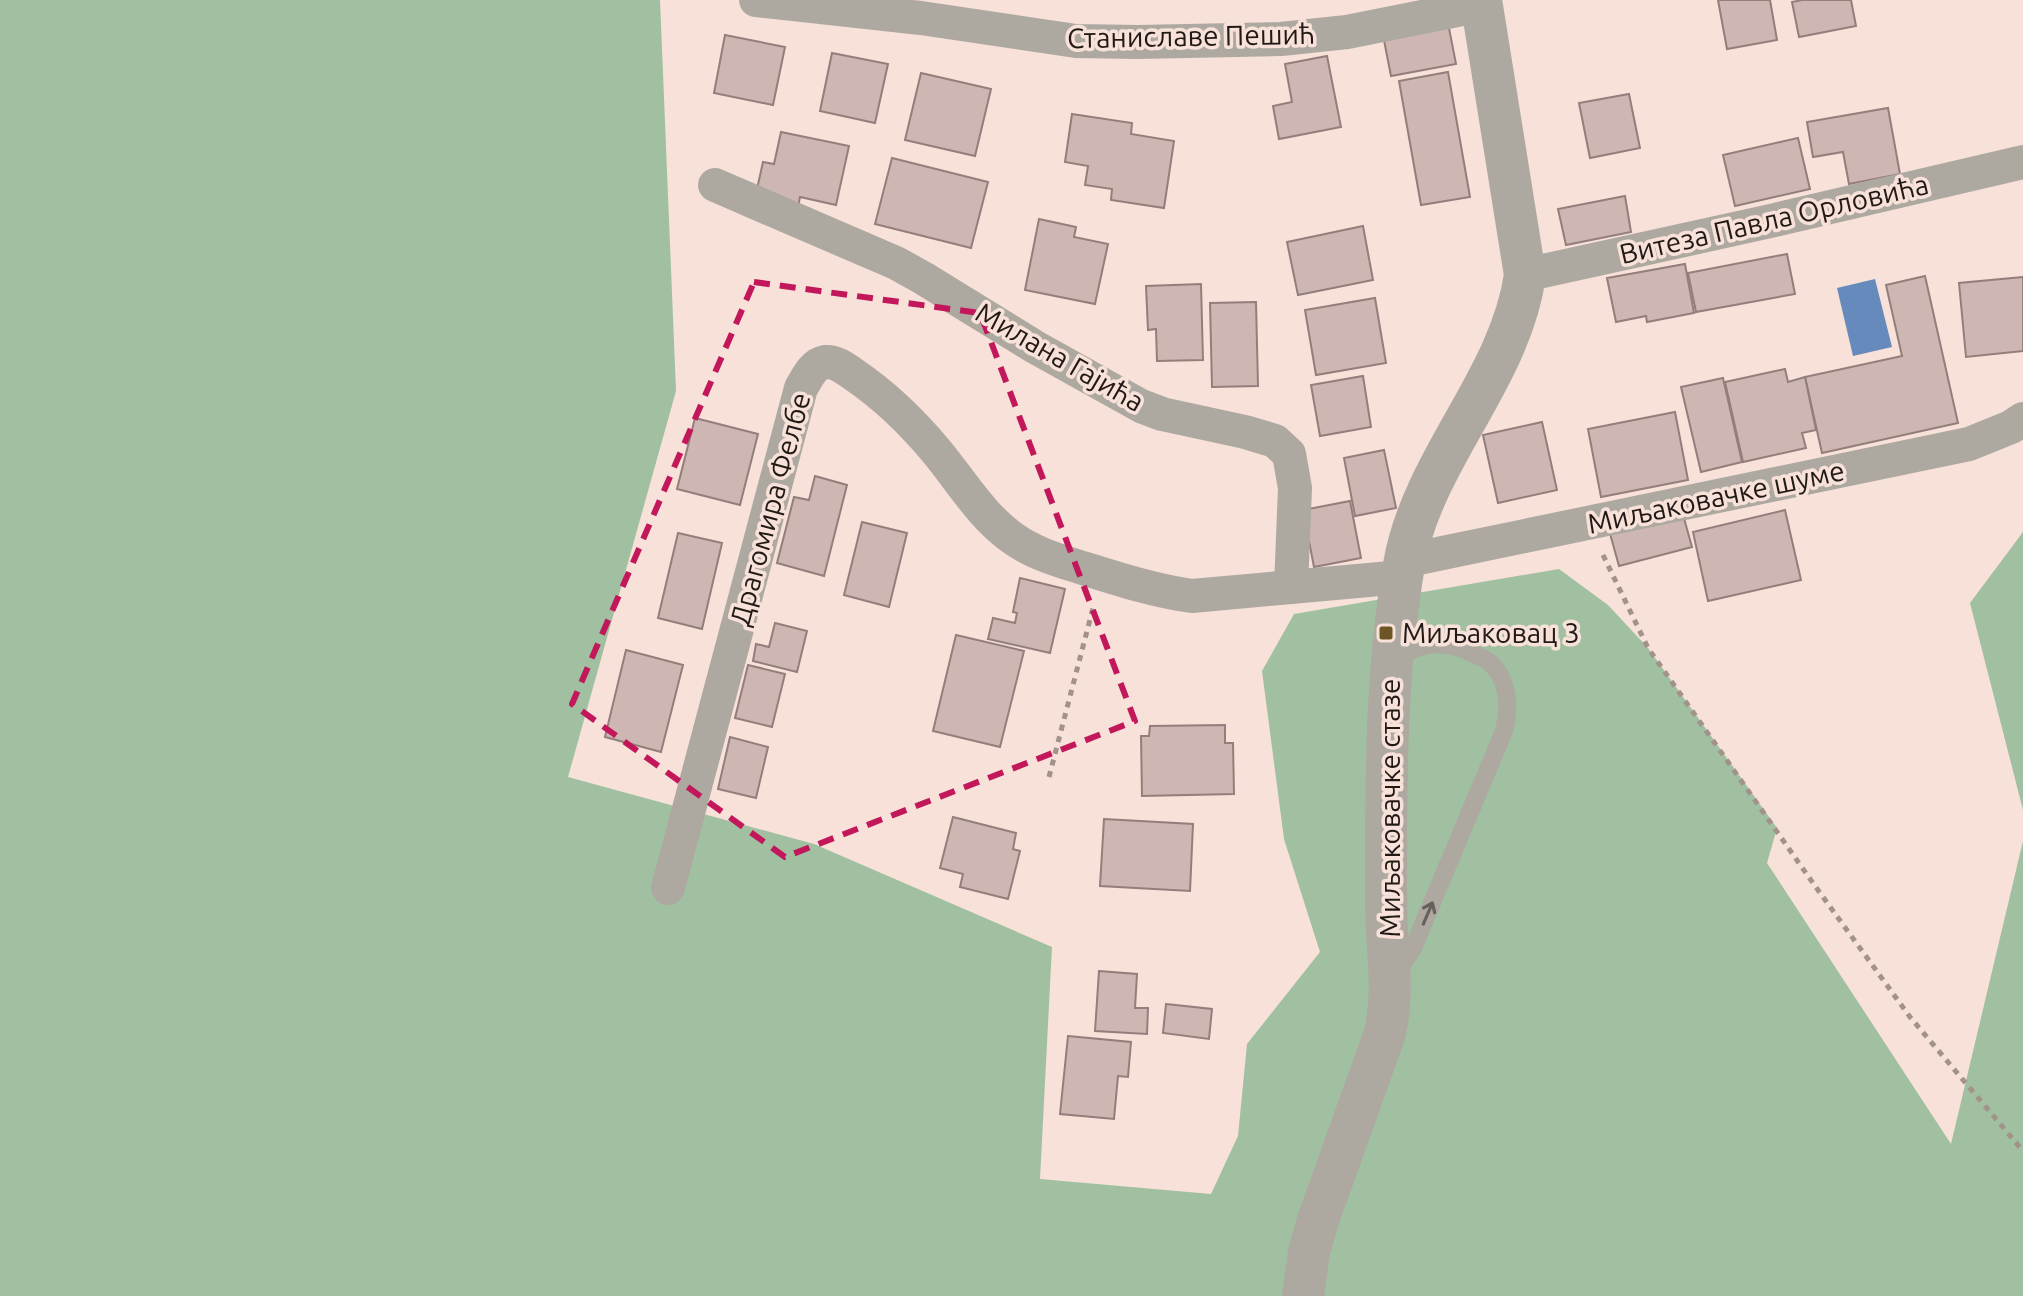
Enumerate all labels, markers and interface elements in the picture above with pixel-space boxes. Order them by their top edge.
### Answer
street label: Станиславе Пешић [1067,18,1315,53]
street label: Витеза Павла Орловића [1616,168,1931,269]
street label: Милана Гајића [971,296,1150,417]
street label: Драгомира Фелбе [724,389,816,629]
street label: Миљаковачке шуме [1585,454,1847,539]
place label: Миљаковац 3 [1402,617,1580,648]
marker: Миљаковац 3 [1377,624,1395,642]
street label: Миљаковачке стазе [1374,679,1405,937]
one-way arrow [1422,902,1437,926]

